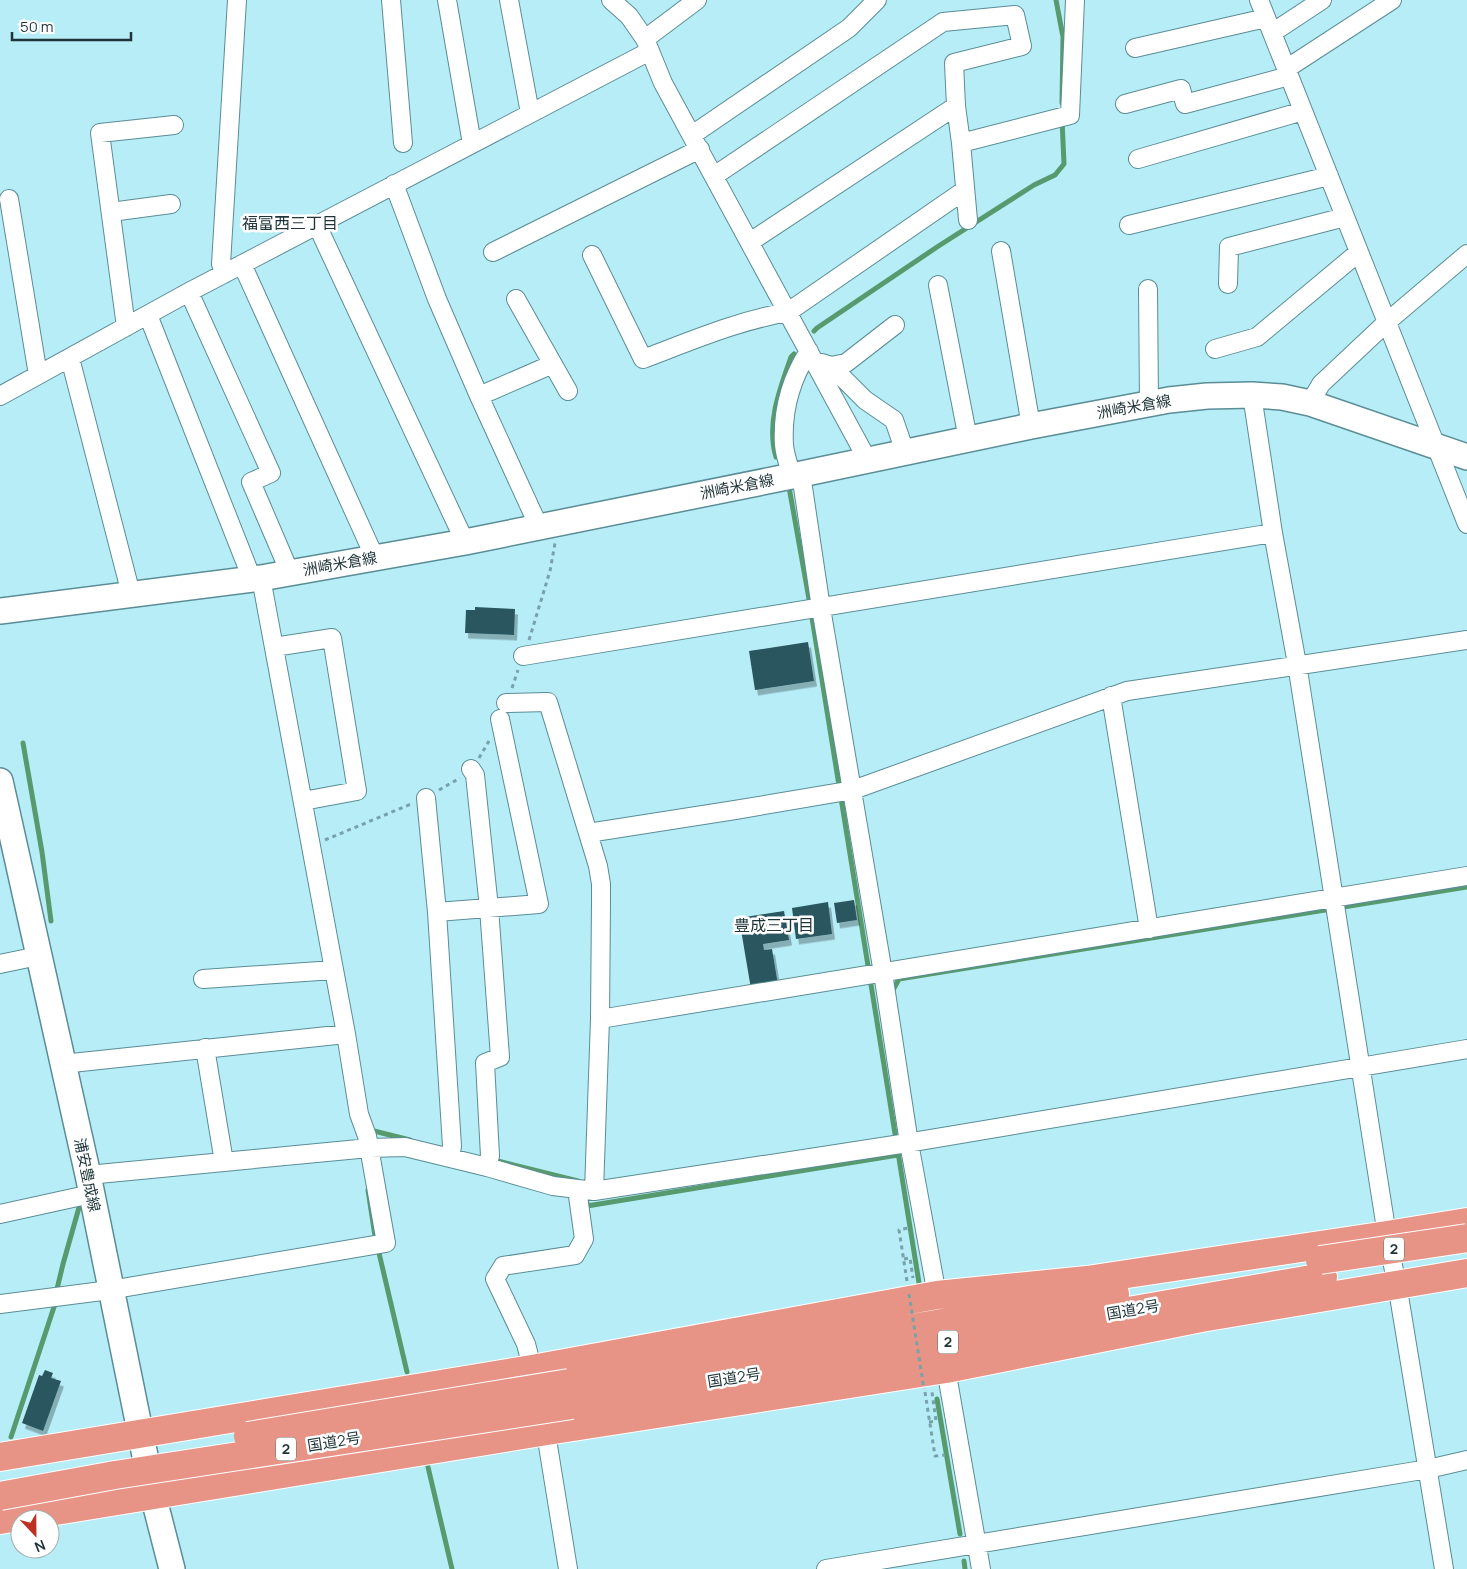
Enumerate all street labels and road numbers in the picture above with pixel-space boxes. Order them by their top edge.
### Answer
street label: 洲崎米倉線 [1095,390,1173,423]
street label: 洲崎米倉線 [698,469,776,504]
street label: 洲崎米倉線 [301,547,379,580]
street label: 浦安豊成線 [69,1136,106,1214]
road number: 2 [1384,1238,1404,1260]
street label: 国道2号 [1105,1295,1161,1324]
road number: 2 [938,1330,958,1354]
street label: 国道2号 [706,1363,762,1392]
street label: 国道2号 [306,1427,362,1456]
road number: 2 [276,1438,296,1460]

